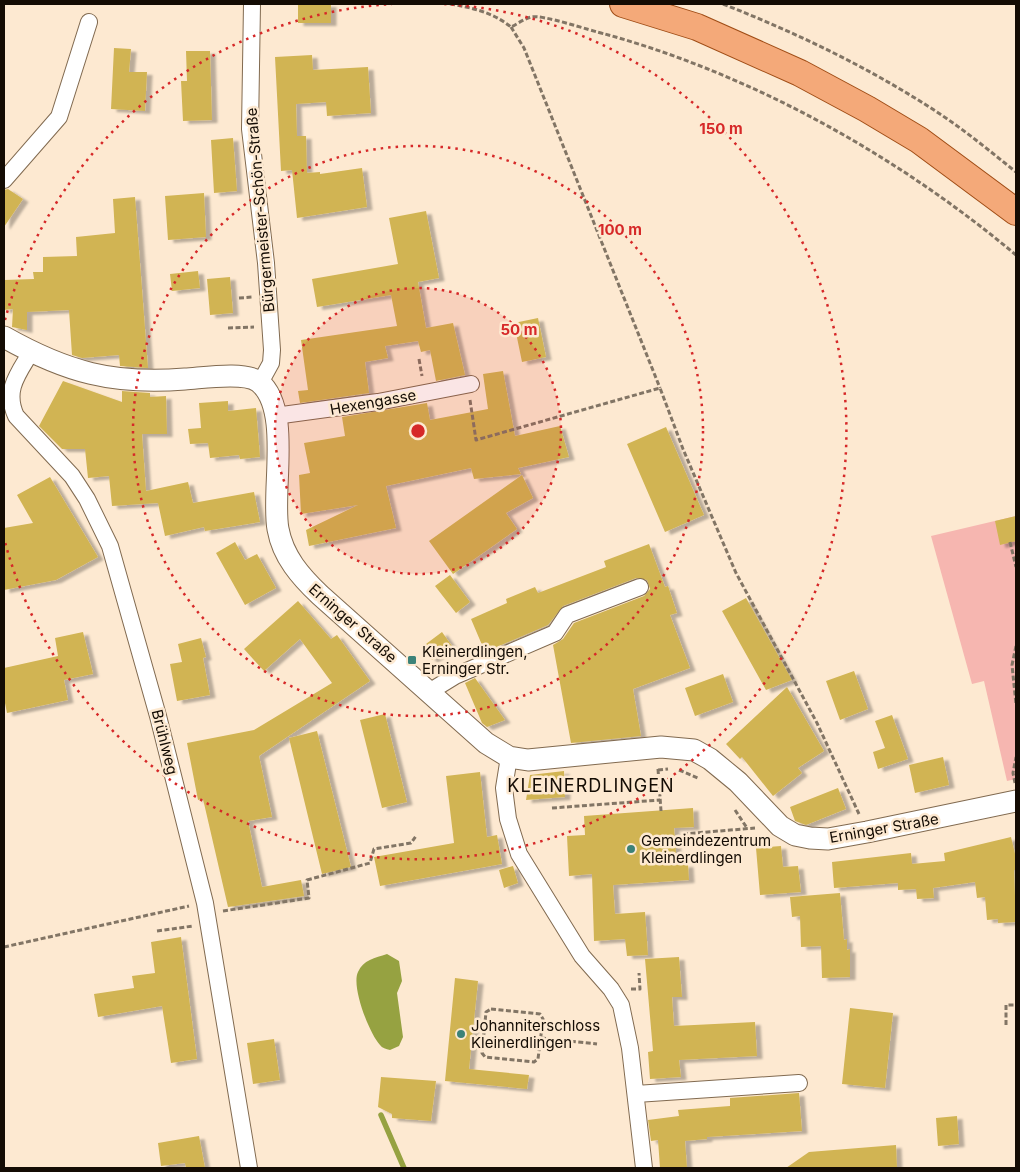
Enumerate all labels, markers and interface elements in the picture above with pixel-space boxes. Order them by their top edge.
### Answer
street label: Bürgermeister-Schön-Straße [242,107,278,313]
text: 150 m [699,119,743,138]
text: 100 m [598,220,642,239]
text: 50 m [501,320,537,339]
street label: Hexengasse [328,385,418,419]
centre of rings [409,422,427,440]
street label: Erninger Straße [305,580,401,666]
place label: Kleinerdlingen, Erninger Str. [422,642,528,678]
marker: Kleinerdlingen, Erninger Str. [406,654,418,666]
street label: Brühlweg [148,707,182,777]
district label: KLEINERDLINGEN [507,775,675,796]
street label: Erninger Straße [828,809,940,847]
place label: Gemeindezentrum Kleinerdlingen [641,831,771,867]
marker: Gemeindezentrum Kleinerdlingen [625,843,637,855]
place label: Johanniterschloss Kleinerdlingen [471,1016,600,1052]
marker: Johanniterschloss Kleinerdlingen [455,1028,467,1040]

